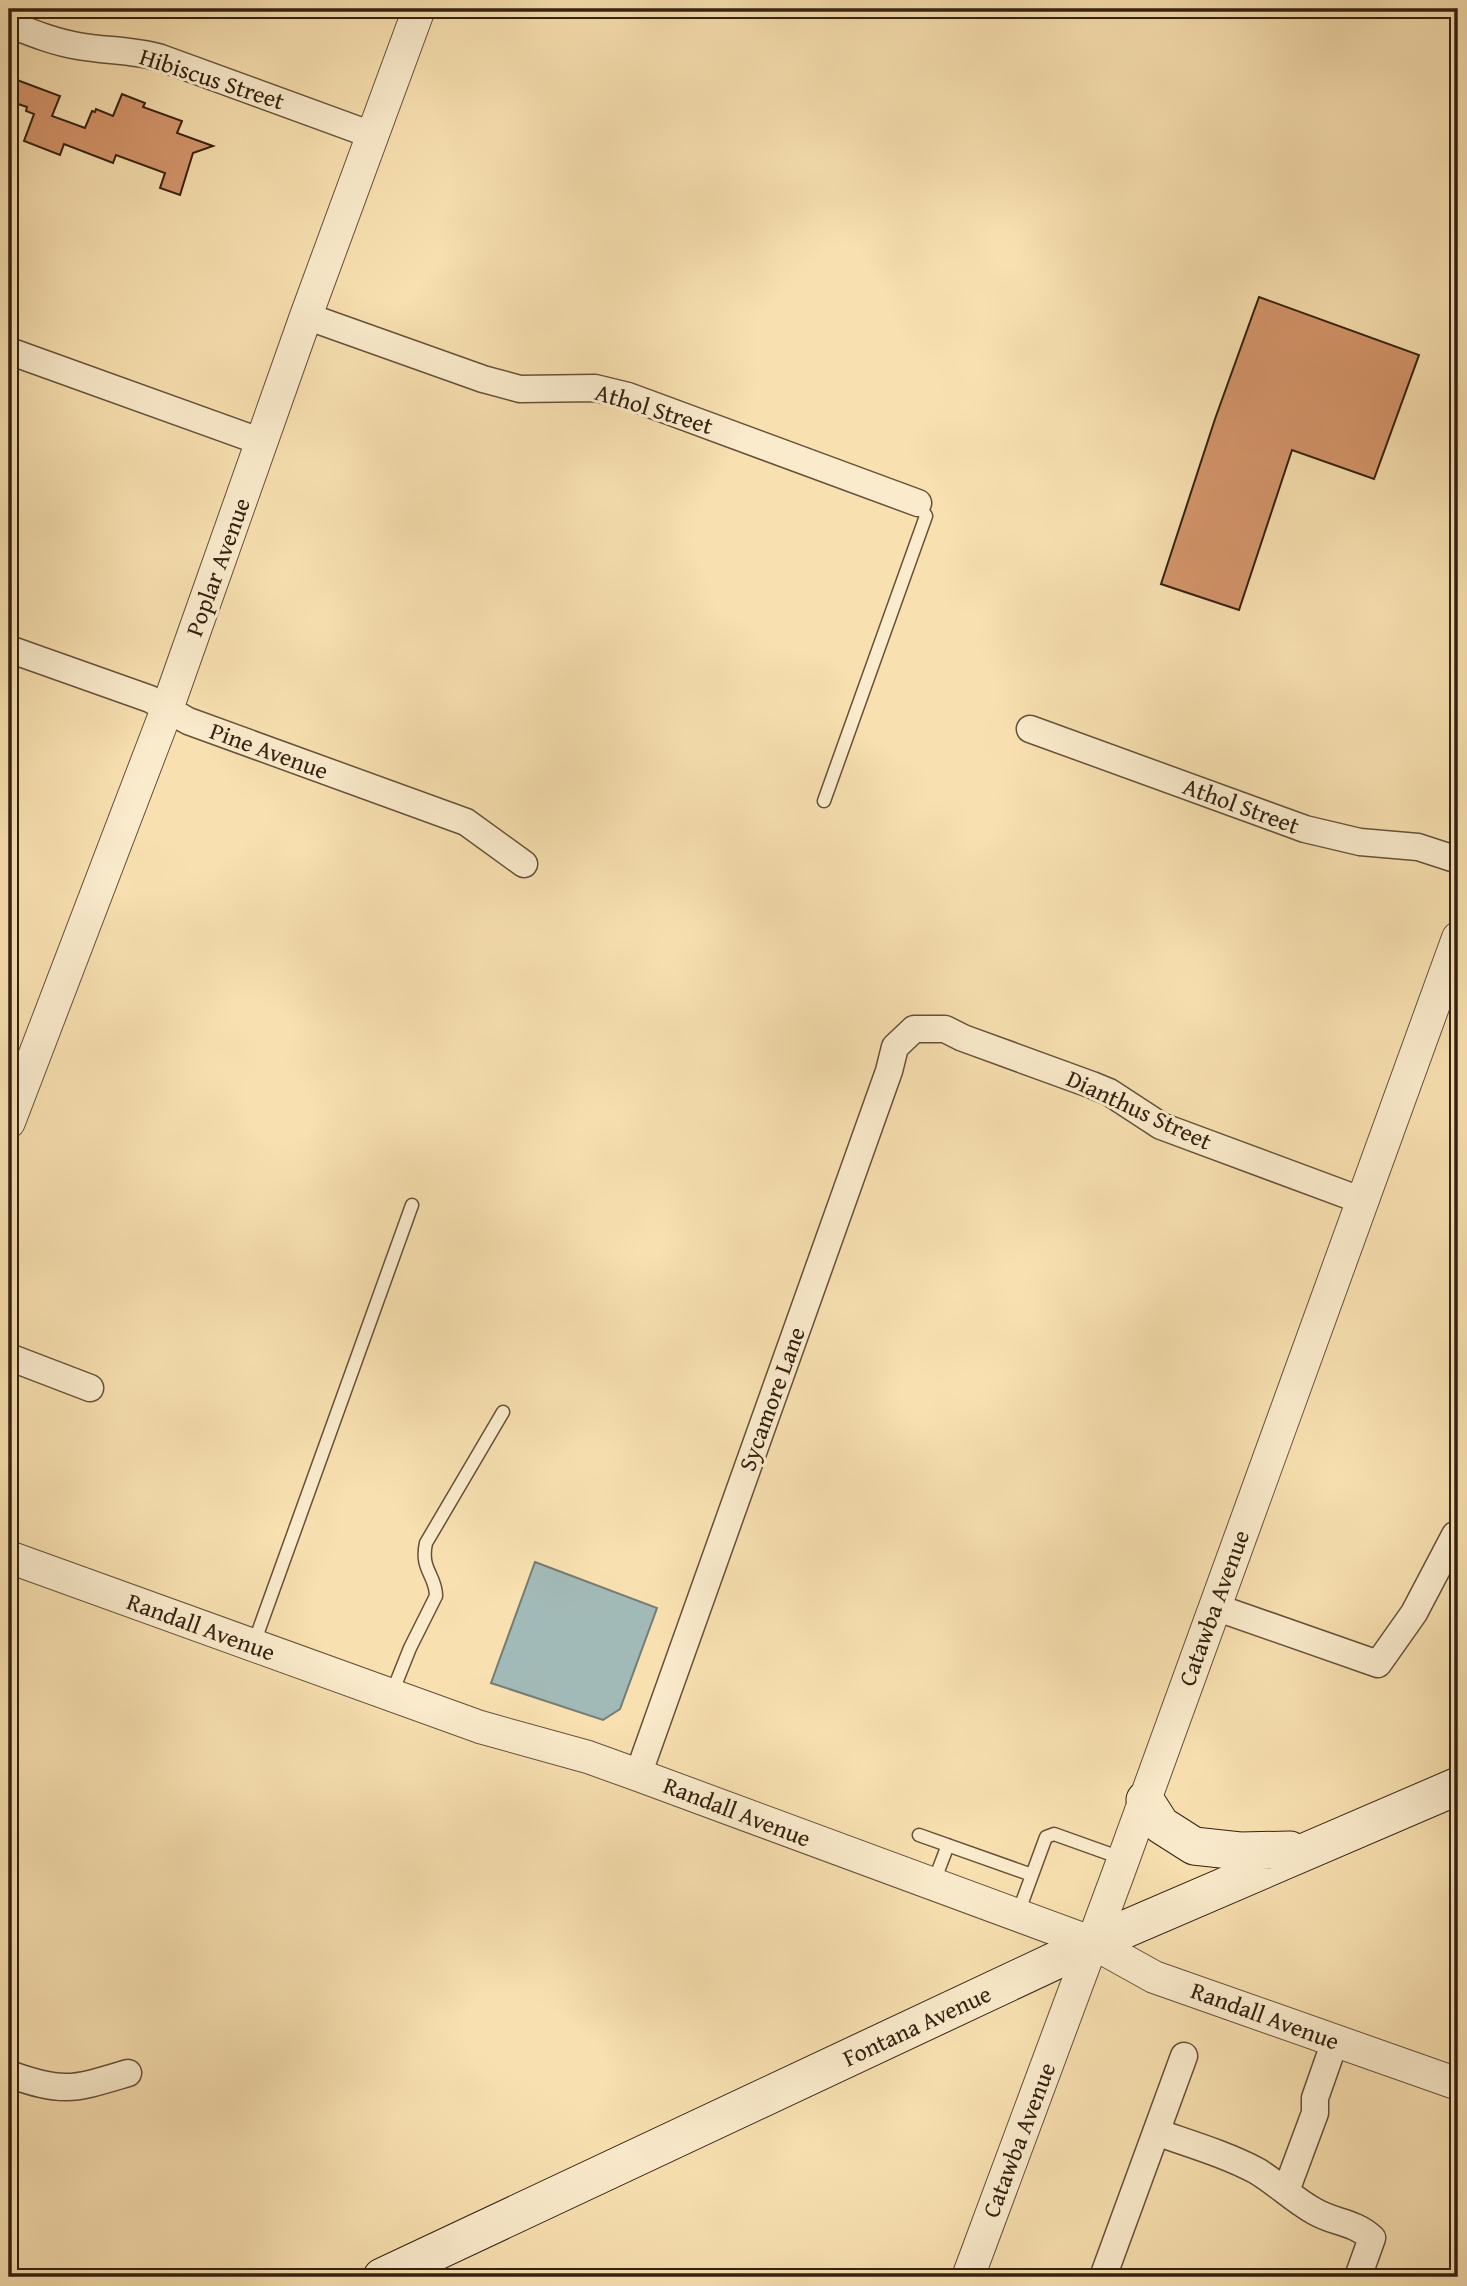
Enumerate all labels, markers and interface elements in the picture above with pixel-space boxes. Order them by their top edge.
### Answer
street label: Hibiscus Street [135,39,290,119]
street label: Athol Street [591,374,718,443]
street label: Poplar Avenue [176,493,259,641]
street label: Pine Avenue [205,713,333,788]
street label: Athol Street [1178,768,1305,843]
street label: Dianthus Street [1061,1061,1218,1159]
street label: Sycamore Lane [729,1322,814,1476]
street label: Catawba Avenue [1169,1525,1258,1691]
street label: Randall Avenue [122,1584,280,1670]
street label: Randall Avenue [658,1767,816,1856]
street label: Randall Avenue [1186,1973,1344,2059]
street label: Fontana Avenue [837,1976,997,2075]
street label: Catawba Avenue [973,2057,1064,2222]

